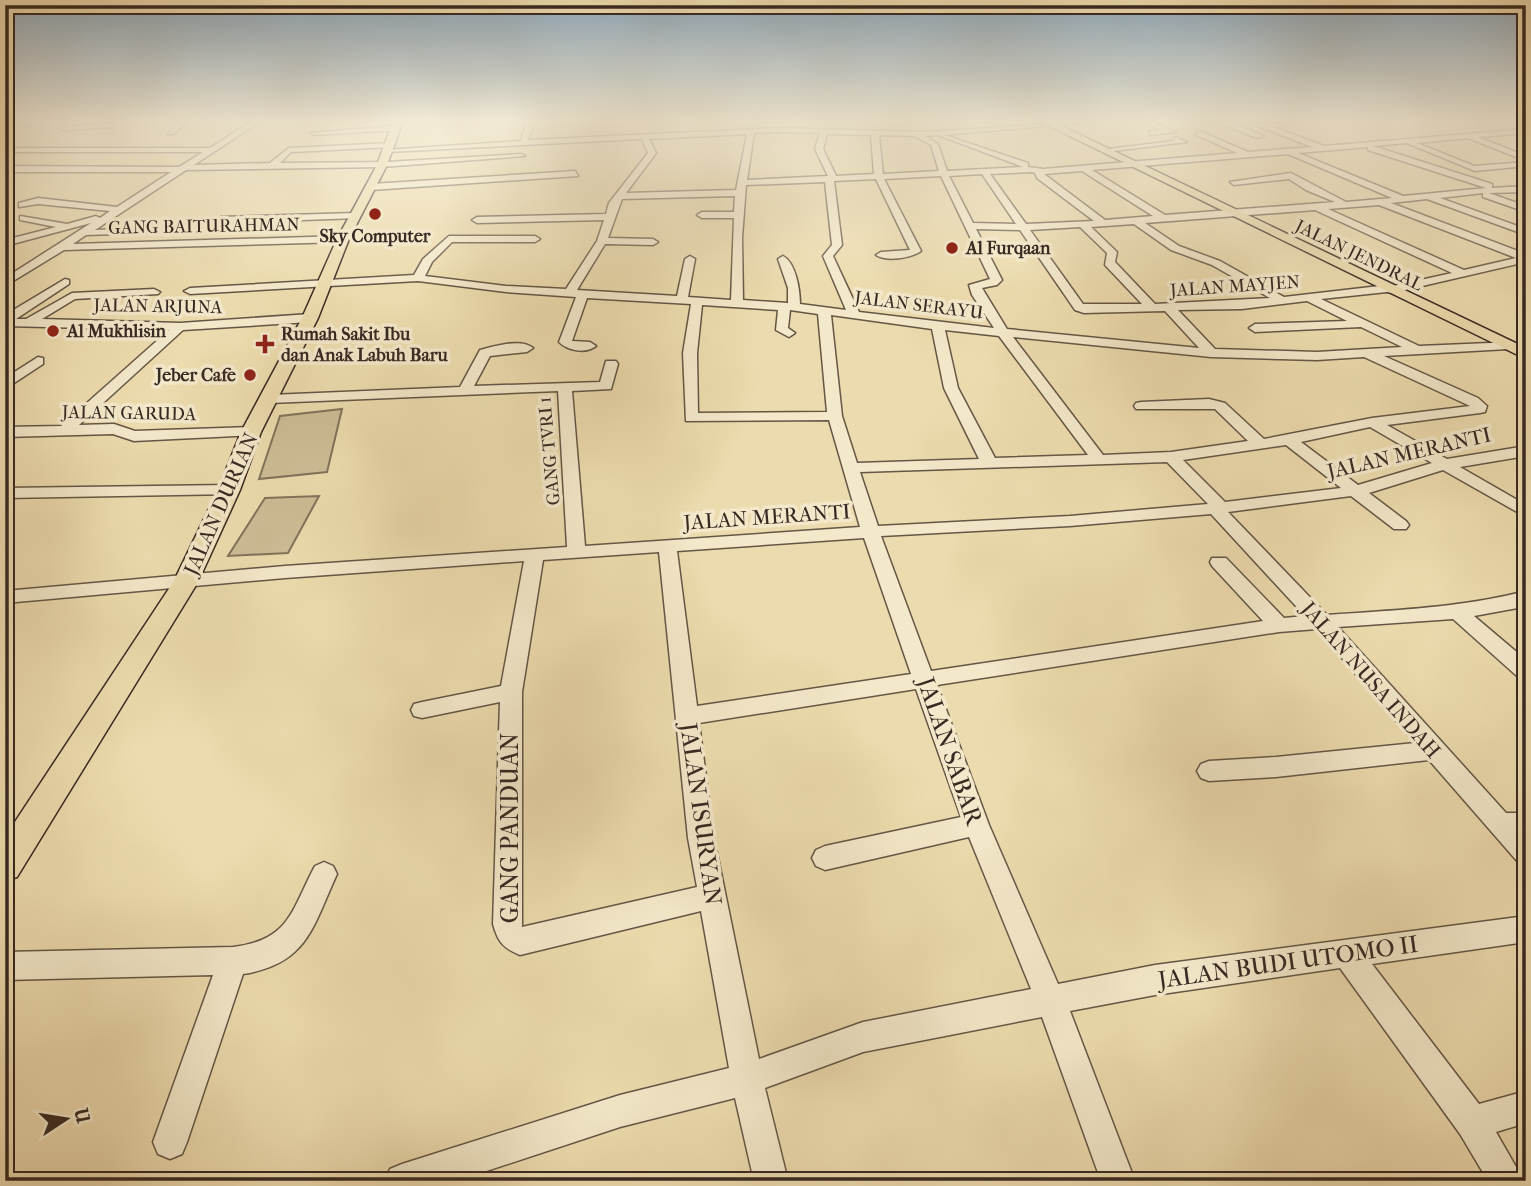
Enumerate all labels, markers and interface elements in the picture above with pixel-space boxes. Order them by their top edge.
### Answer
marker: Sky Computer [367,206,383,222]
street label: GANG BAITURAHMAN [108,214,300,239]
street label: JALAN JENDRAL [1290,215,1426,295]
place label: Sky Computer [320,226,431,247]
place label: Al Furqaan [965,238,1051,259]
marker: Al Furqaan [944,240,960,256]
street label: JALAN MAYJEN [1167,271,1301,302]
street label: JALAN SERAYU [851,287,985,324]
street label: JALAN ARJUNA [91,295,223,318]
place label: Al Mukhlisin [66,321,167,342]
marker: Al Mukhlisin [45,323,61,339]
place label: Rumah Sakit Ibu dan Anak Labuh Baru [281,324,448,366]
marker: Rumah Sakit Ibu dan Anak Labuh Baru [255,334,275,354]
place label: Jeber Cafe [154,365,236,386]
marker: Jeber Cafe [242,367,258,383]
street label: GANG TVRI 1 [534,396,565,506]
street label: JALAN GARUDA [60,402,197,425]
street label: JALAN MERANTI [1323,422,1493,484]
street label: JALAN DURIAN [178,429,263,581]
street label: JALAN MERANTI [681,499,851,535]
street label: JALAN NUSA INDAH [1295,595,1446,763]
street label: JALAN SABAR [911,671,989,830]
street label: JALAN ISURYAN [674,719,728,907]
street label: GANG PANDUAN [496,733,524,923]
street label: JALAN BUDI UTOMO II [1154,930,1420,994]
north arrow [32,1084,102,1154]
text: U [69,1105,94,1125]

